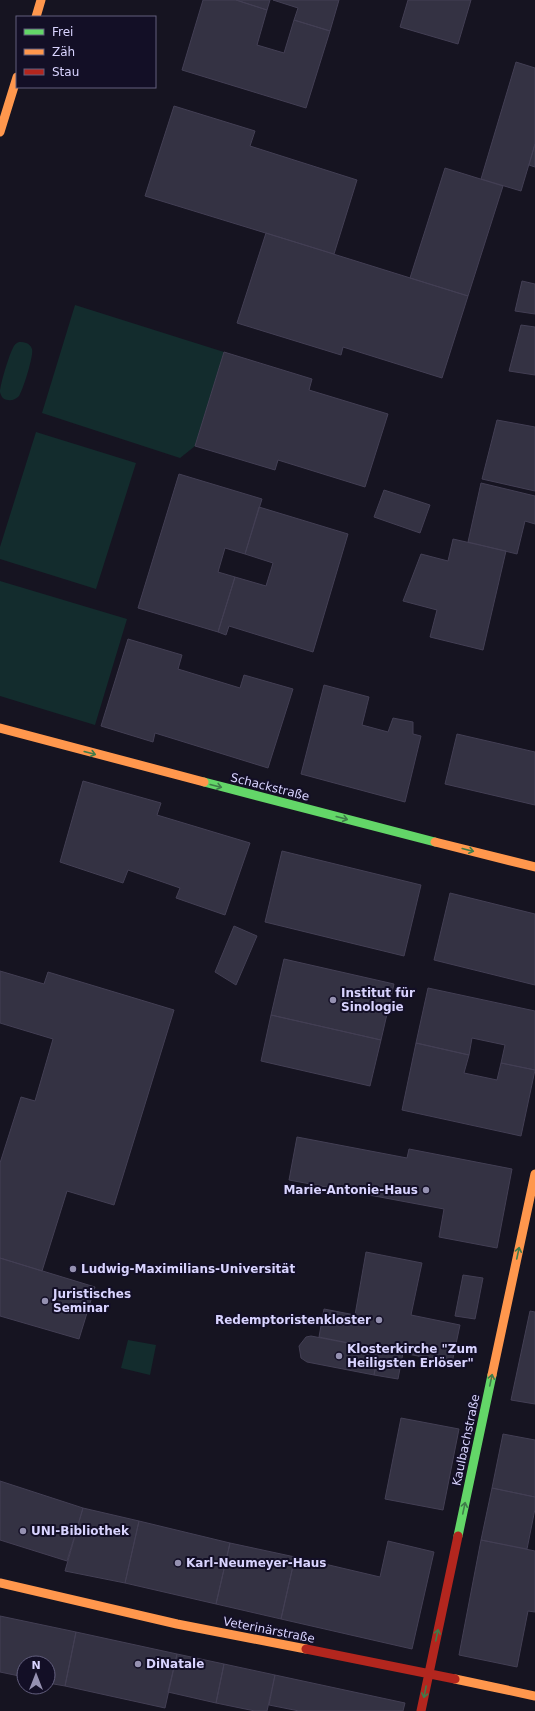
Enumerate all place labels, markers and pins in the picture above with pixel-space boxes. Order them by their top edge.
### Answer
place label: Institut für Sinologie [341,986,415,1014]
marker: Institut für Sinologie [328,995,338,1005]
place label: Marie-Antonie-Haus [283,1183,418,1197]
marker: Marie-Antonie-Haus [421,1185,431,1195]
place label: Ludwig-Maximilians-Universität [81,1262,295,1276]
marker: Ludwig-Maximilians-Universität [68,1264,78,1274]
place label: Juristisches Seminar [52,1287,131,1315]
marker: Juristisches Seminar [40,1296,50,1306]
place label: Redemptoristenkloster [215,1313,371,1327]
marker: Redemptoristenkloster [374,1315,384,1325]
place label: Klosterkirche "Zum Heiligsten Erlöser" [347,1342,478,1370]
marker: Klosterkirche "Zum Heiligsten Erlöser" [334,1351,344,1361]
place label: UNI-Bibliothek [31,1524,130,1538]
marker: UNI-Bibliothek [18,1526,28,1536]
place label: Karl-Neumeyer-Haus [186,1556,326,1570]
marker: Karl-Neumeyer-Haus [173,1558,183,1568]
place label: DiNatale [146,1657,204,1671]
marker: DiNatale [133,1659,143,1669]

